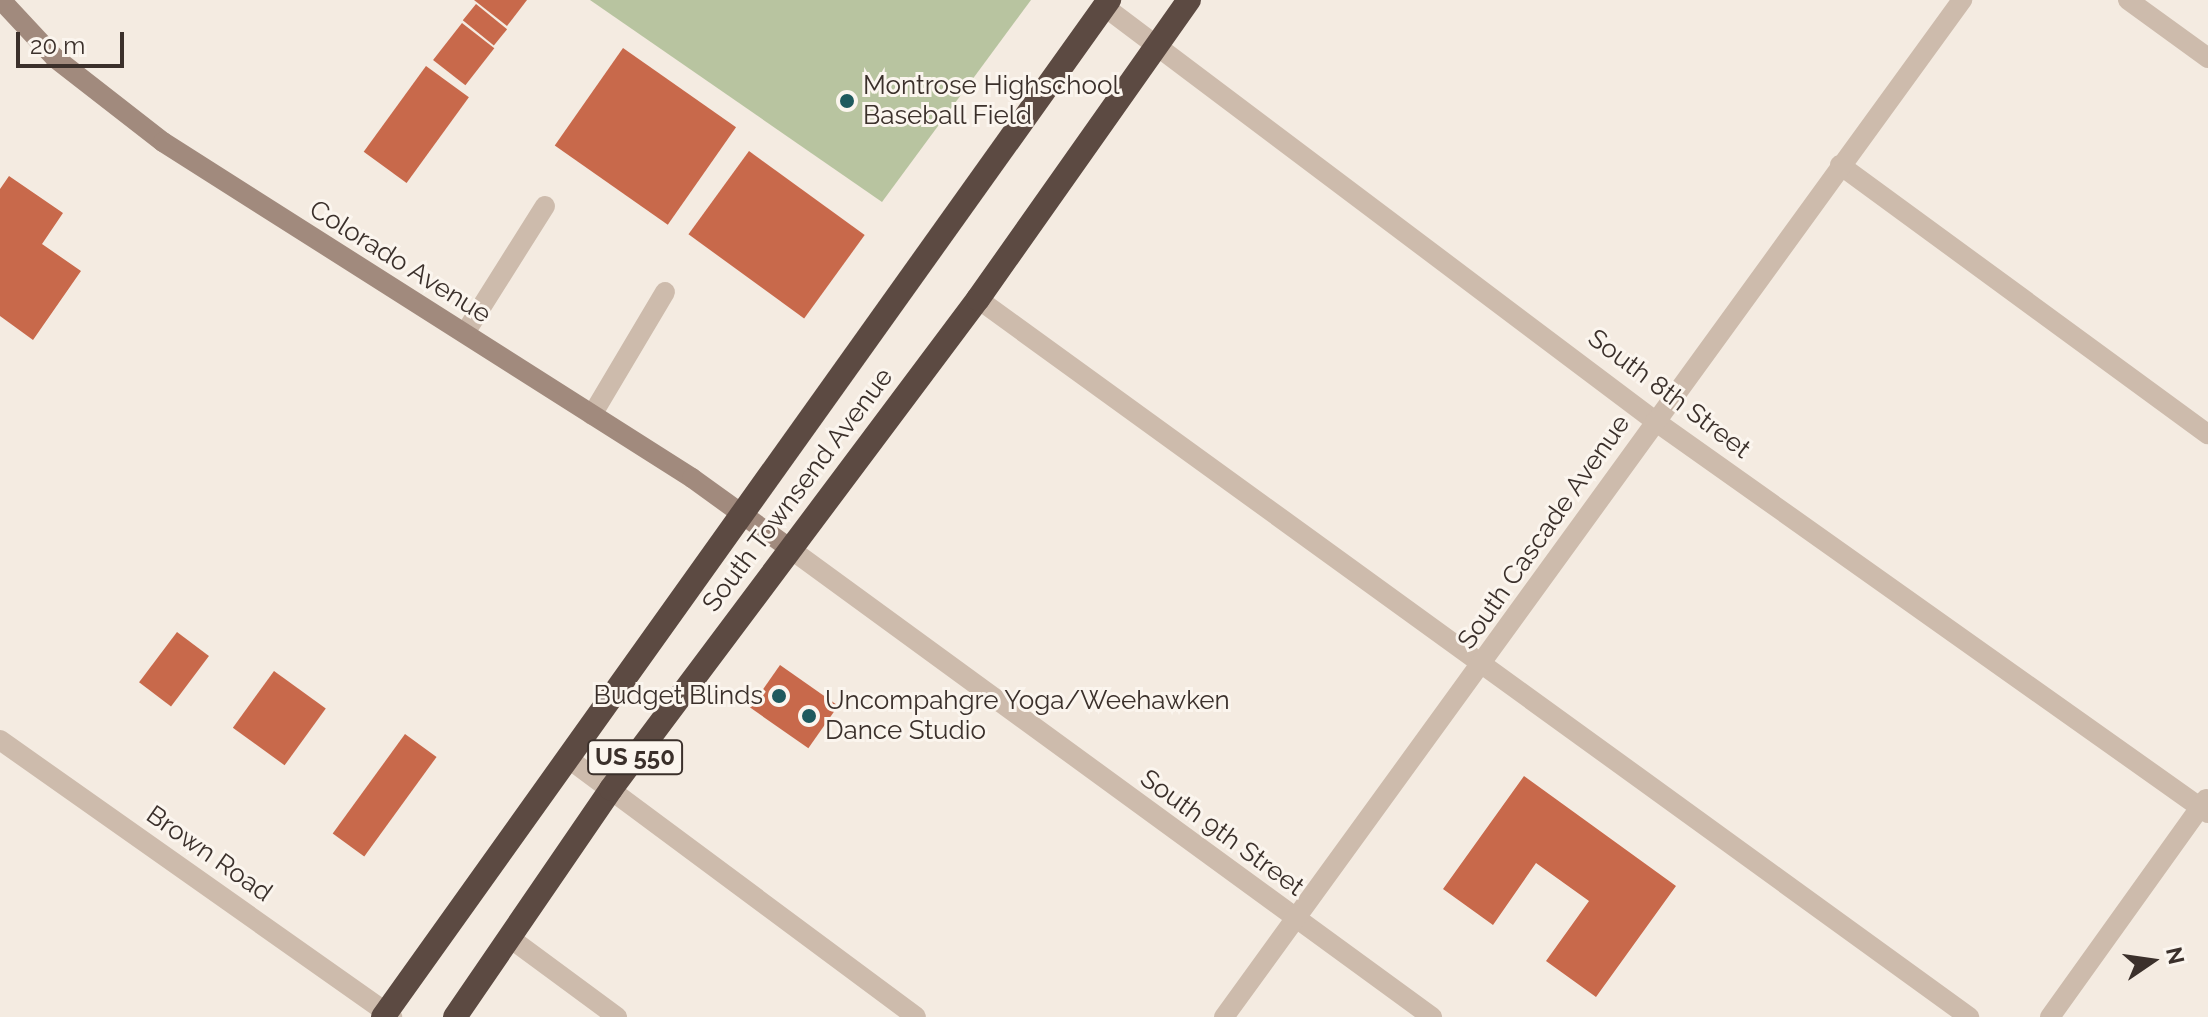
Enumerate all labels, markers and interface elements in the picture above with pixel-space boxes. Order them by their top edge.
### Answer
scale bar [20,16,128,66]
text: 20 m [30,31,85,60]
place label: Montrose Highschool Baseball Field [863,70,1120,132]
marker: Montrose Highschool Baseball Field [838,92,856,110]
street label: Colorado Avenue [303,194,497,330]
street label: South 8th Street [1582,323,1756,465]
street label: South Townsend Avenue [696,361,900,619]
street label: South Cascade Avenue [1451,409,1637,655]
place label: Budget Blinds [594,680,763,712]
place label: Uncompahgre Yoga/Weehawken Dance Studio [825,685,1231,746]
marker: Budget Blinds [770,687,788,705]
marker: Uncompahgre Yoga/Weehawken Dance Studio [800,707,818,725]
road number: US 550 [587,737,683,777]
street label: South 9th Street [1134,763,1310,903]
street label: Brown Road [140,799,278,909]
north arrow [2112,921,2192,1001]
text: N [2161,944,2190,967]

